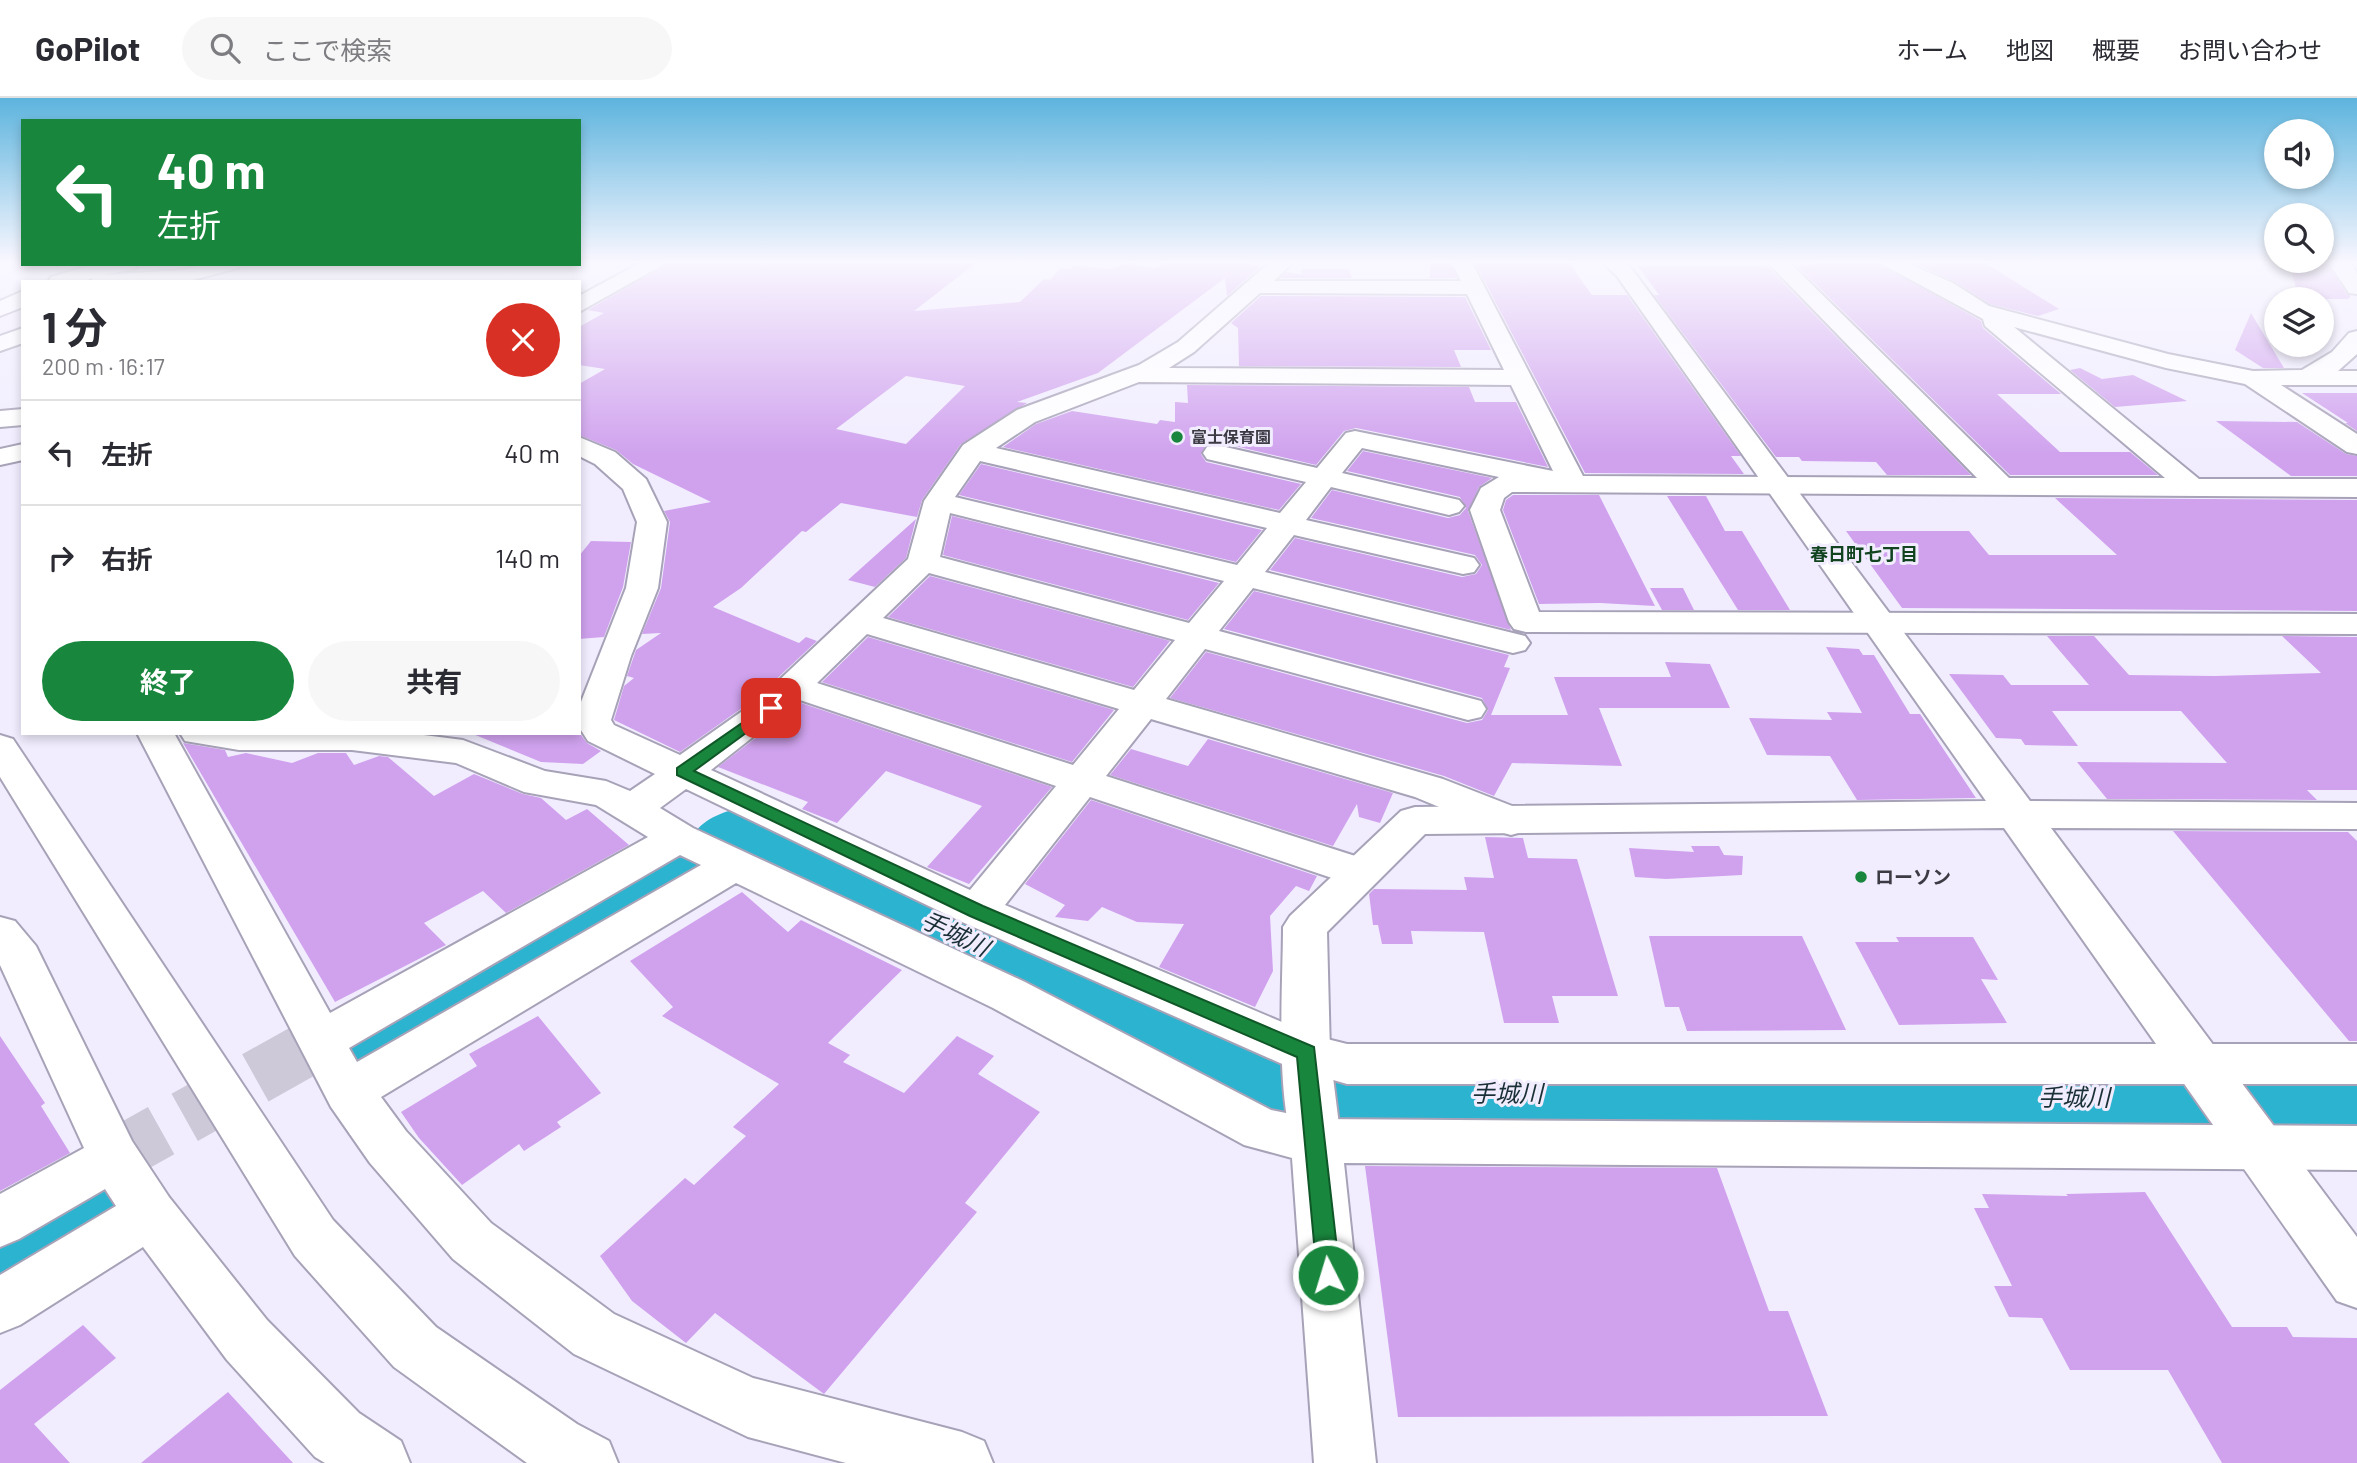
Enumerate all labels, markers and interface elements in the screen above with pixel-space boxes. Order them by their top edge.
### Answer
search box [182,17,672,80]
text: GoPilot [35,28,140,68]
icon: search [206,29,244,67]
text: ここで検索 [262,34,392,65]
text: ホーム [1897,35,1968,64]
text: 地図 [2006,35,2054,64]
text: 概要 [2092,35,2140,64]
text: お問い合わせ [2178,35,2322,64]
map controls [2264,119,2334,357]
button: sound [2264,119,2334,189]
text: 40 m [157,140,265,199]
icon: left [42,147,133,238]
button: search [2264,203,2334,273]
text: 左折 [157,205,221,243]
button: layers [2264,287,2334,357]
text: 1 分 [42,301,107,351]
button: close [486,303,560,377]
text: 200 m · 16:17 [42,352,165,380]
place label: 富士保育園 [1191,427,1271,446]
marker: 富士保育園 [1169,429,1185,445]
icon: left [42,434,80,472]
text: 40 m [504,437,560,468]
text: 左折 [101,438,153,469]
icon: right [42,539,80,577]
text: 140 m [495,542,560,573]
text: 右折 [101,543,153,574]
district label: 春日町七丁目 [1810,543,1918,565]
button: 終了 [42,641,294,721]
button: 共有 [308,641,560,721]
pin [741,678,801,738]
icon: arrive [752,689,790,727]
place label: ローソン [1875,865,1951,888]
marker: ローソン [1853,869,1869,885]
water label: 手城川 [917,904,997,963]
water label: 手城川 [1471,1078,1546,1107]
water label: 手城川 [2038,1082,2113,1111]
position arrow [1291,1238,1365,1312]

